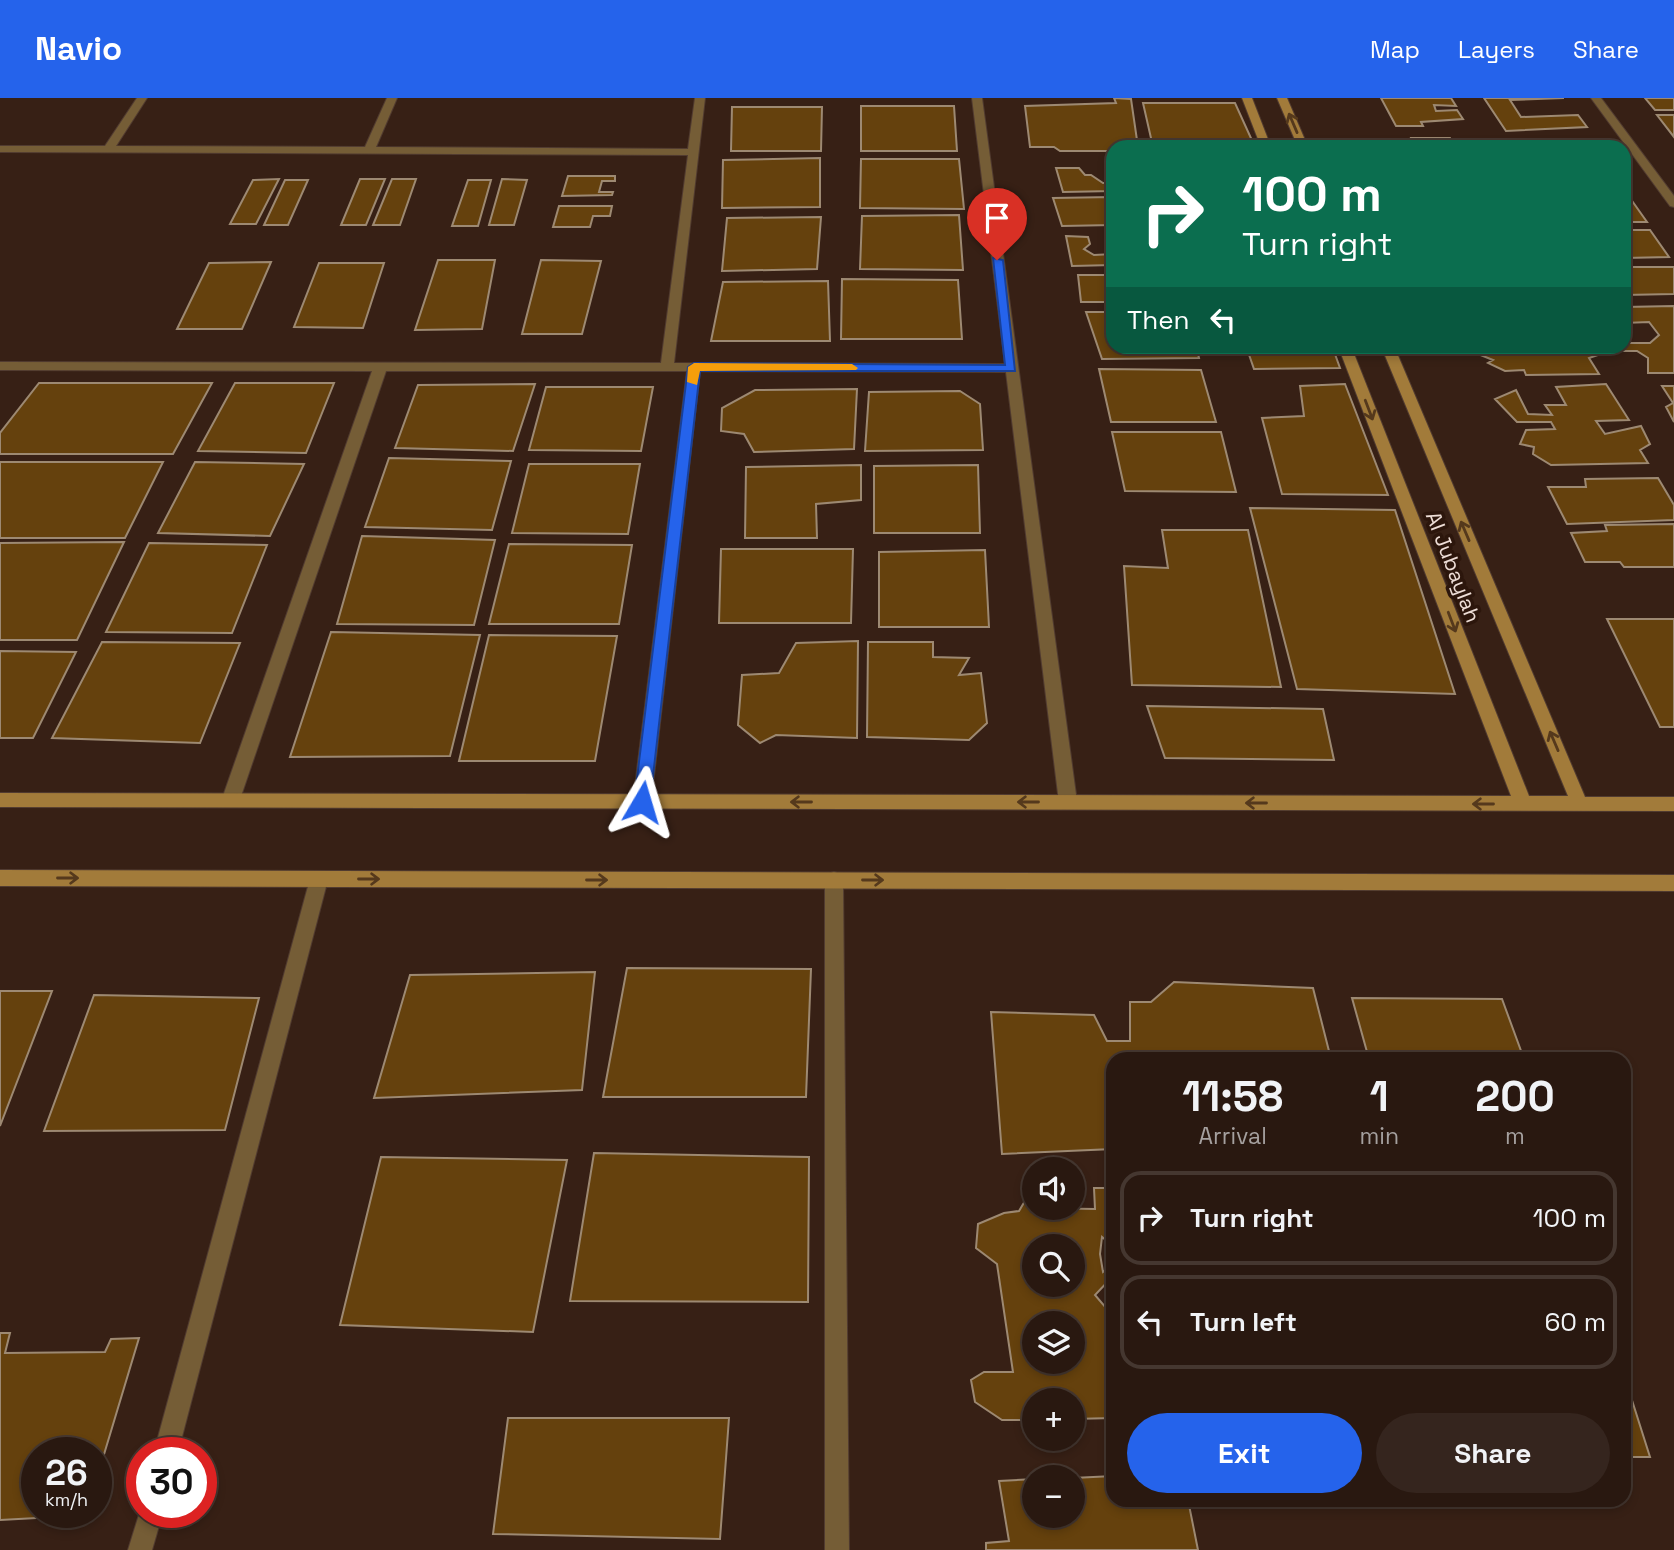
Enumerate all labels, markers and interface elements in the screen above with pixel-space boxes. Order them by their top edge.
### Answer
text: Navio [35,28,122,70]
text: Map [1370,34,1420,65]
text: Layers [1458,34,1535,65]
text: Share [1573,34,1639,65]
one-way arrow [1285,112,1298,134]
text: 100 m [1242,163,1382,225]
icon: right [1127,168,1218,259]
pin [967,188,1027,260]
icon: arrive [978,199,1016,237]
text: Turn right [1242,224,1392,264]
icon: left [1204,301,1242,339]
text: Then [1127,303,1190,337]
one-way arrow [1364,399,1376,420]
street label: Al Jubaylah [1420,507,1487,626]
one-way arrow [1458,521,1471,543]
one-way arrow [1446,611,1459,632]
one-way arrow [1546,731,1559,752]
position arrow [605,765,679,839]
one-way arrow [790,795,813,809]
one-way arrow [1017,795,1040,809]
one-way arrow [1245,796,1268,810]
one-way arrow [1472,797,1495,810]
one-way arrow [56,871,79,885]
one-way arrow [357,872,380,886]
one-way arrow [585,873,608,887]
one-way arrow [861,873,884,887]
text: 11:58 [1182,1070,1283,1123]
text: 1 [1370,1070,1389,1123]
text: 200 [1475,1070,1555,1123]
text: Arrival [1199,1121,1267,1151]
text: min [1359,1121,1399,1151]
text: m [1505,1121,1525,1151]
map controls [1022,1157,1085,1528]
button: sound [1022,1157,1085,1220]
icon: right [1131,1199,1169,1237]
text: Turn right [1190,1201,1314,1235]
text: 100 m [1533,1201,1606,1235]
button: search [1022,1234,1085,1297]
icon: left [1131,1303,1169,1341]
text: Turn left [1190,1305,1297,1339]
text: 60 m [1544,1305,1606,1339]
button: layers [1022,1311,1085,1374]
button: + [1022,1388,1085,1451]
button: Exit [1127,1413,1362,1493]
button: Share [1376,1413,1610,1493]
speed limit sign: 30 [126,1437,217,1528]
text: 26 [45,1451,88,1495]
button: − [1022,1465,1085,1528]
text: km/h [45,1488,88,1511]

